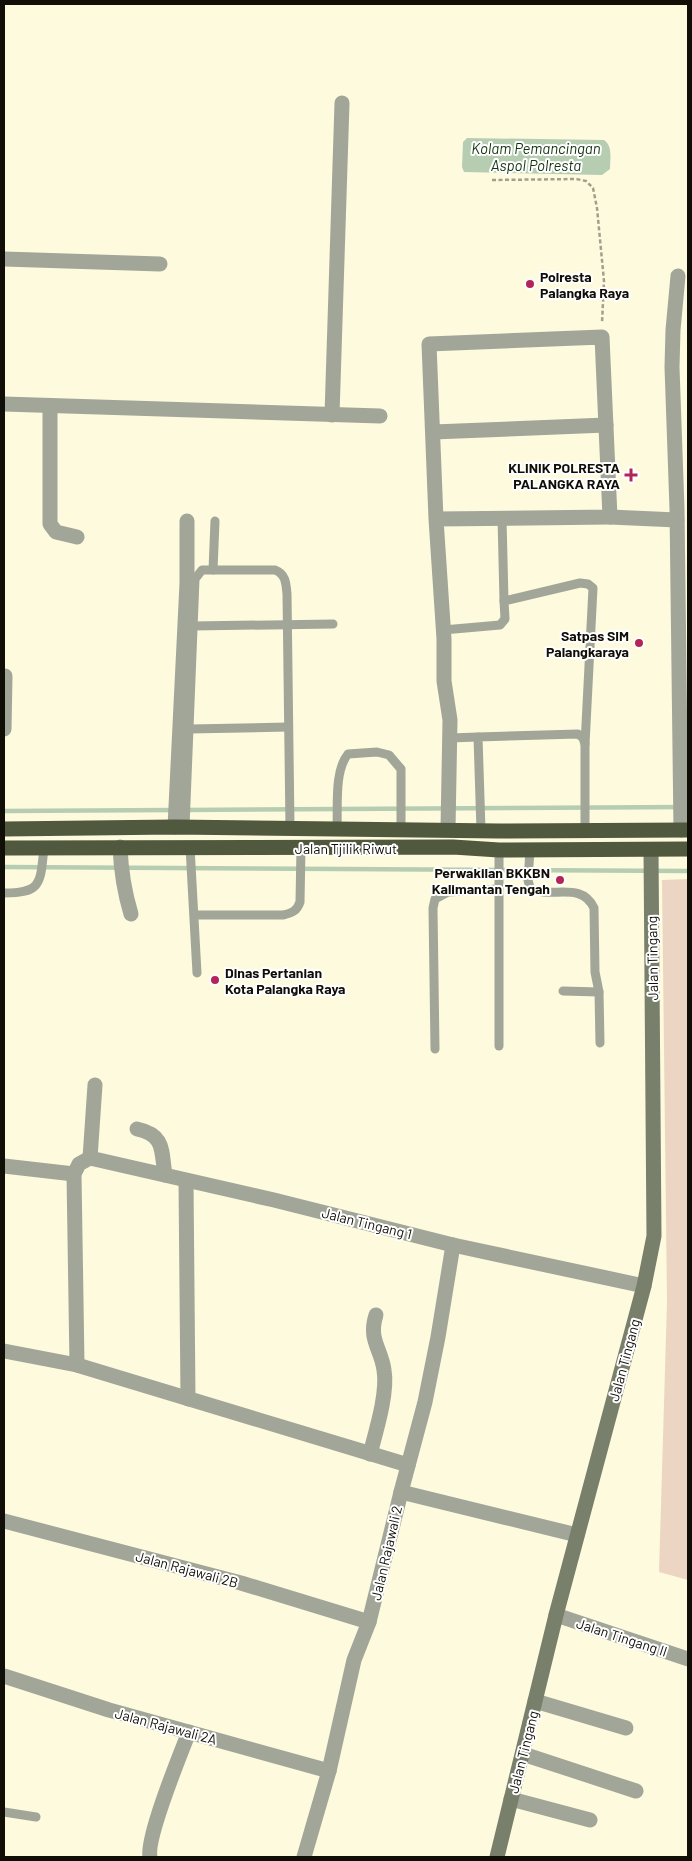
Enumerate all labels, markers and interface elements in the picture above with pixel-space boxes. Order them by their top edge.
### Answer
water label: Kolam Pemancingan Aspol Polresta [471,139,601,174]
place label: Polresta Palangka Raya [540,268,629,301]
marker: Polresta Palangka Raya [524,278,536,290]
place label: KLINIK POLRESTA PALANGKA RAYA [508,459,621,492]
marker: KLINIK POLRESTA PALANGKA RAYA [624,468,638,482]
place label: Satpas SIM Palangkaraya [546,627,629,660]
marker: Satpas SIM Palangkaraya [633,637,645,649]
street label: Jalan Tjilik Riwut [295,840,397,857]
place label: Perwakilan BKKBN Kalimantan Tengah [432,864,550,897]
marker: Perwakilan BKKBN Kalimantan Tengah [554,874,566,886]
street label: Jalan Tingang [643,916,661,1000]
place label: Dinas Pertanian Kota Palangka Raya [225,964,345,997]
marker: Dinas Pertanian Kota Palangka Raya [209,974,221,986]
street label: Jalan Tingang 1 [320,1204,414,1242]
street label: Jalan Tingang [605,1317,643,1403]
street label: Jalan Rajawali 2 [367,1504,405,1602]
street label: Jalan Rajawali 2B [134,1547,240,1591]
street label: Jalan Tingang II [574,1614,670,1660]
street label: Jalan Rajawali 2A [113,1704,219,1748]
street label: Jalan Tingang [505,1709,541,1795]

